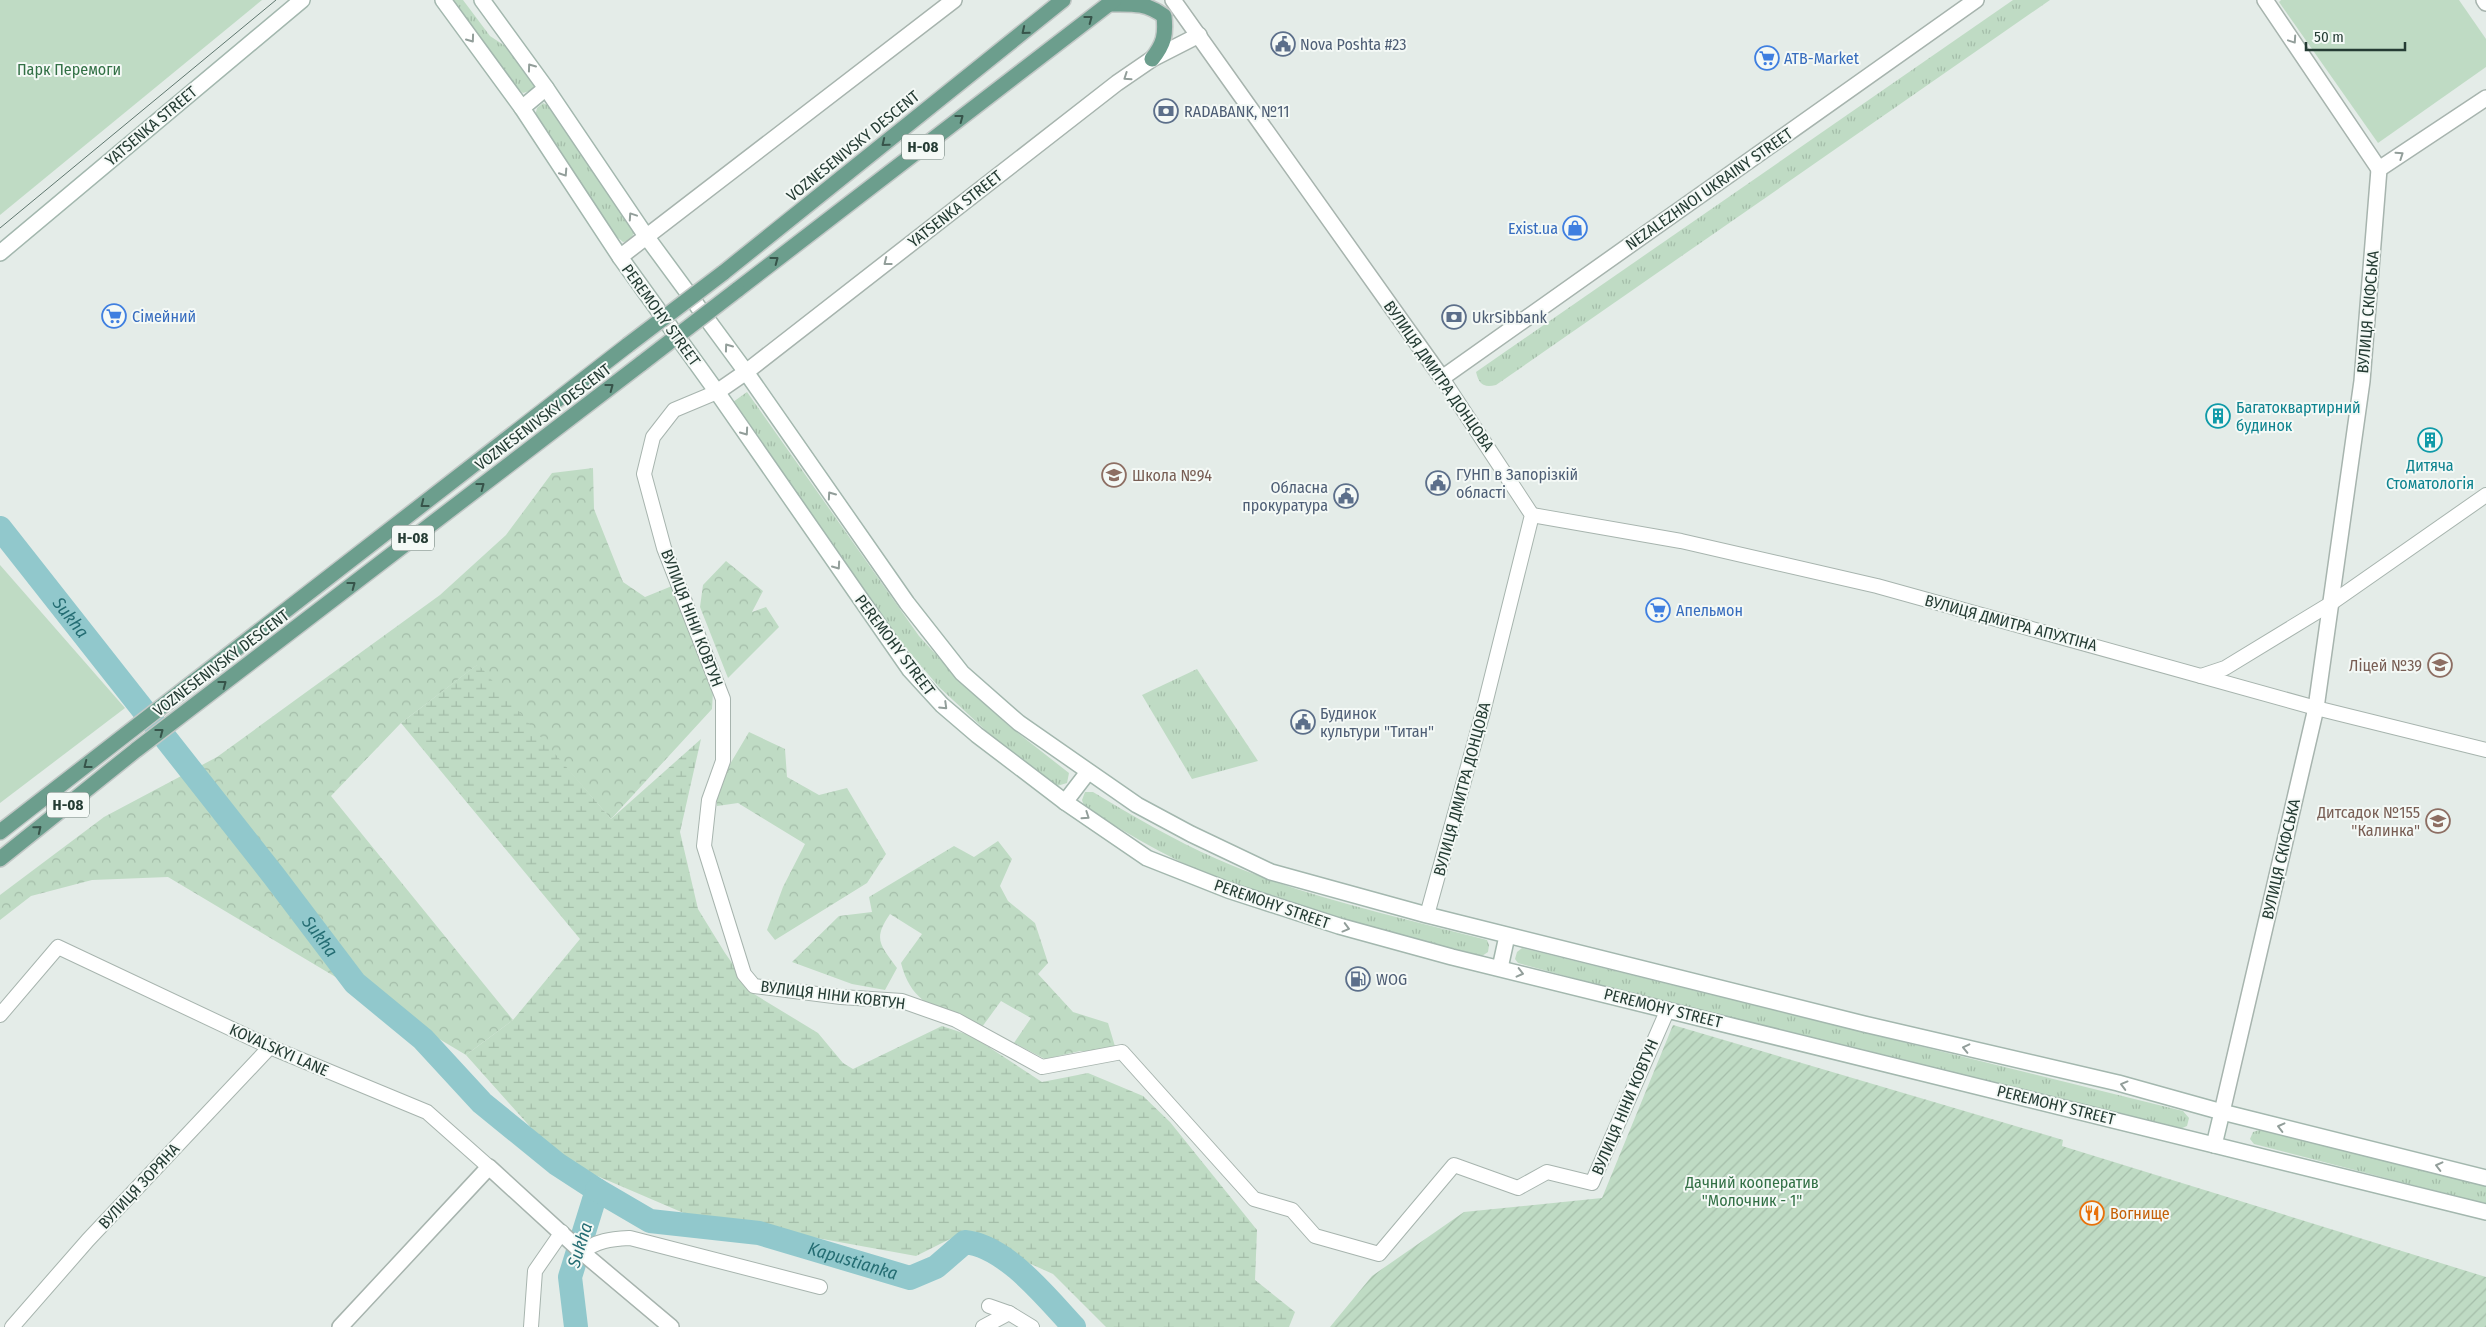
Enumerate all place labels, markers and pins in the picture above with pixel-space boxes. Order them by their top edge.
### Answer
public building icon: Nova Poshta #23 [1270,31,1296,57]
place label: Nova Poshta #23 [1300,35,1407,54]
supermarket icon: ATB-Market [1754,45,1780,71]
place label: ATB-Market [1784,49,1860,68]
bank icon: RADABANK, №11 [1153,98,1179,124]
place label: RADABANK, №11 [1184,102,1289,121]
shop icon: Exist.ua [1562,215,1588,241]
place label: Exist.ua [1508,219,1558,238]
supermarket icon: Сімейний [101,303,127,329]
bank icon: UkrSibbank [1441,304,1467,330]
place label: Сімейний [132,307,196,326]
place label: UkrSibbank [1472,308,1548,327]
place label: Багатоквартирний будинок [2236,398,2361,435]
building icon: Багатоквартирний будинок [2205,403,2231,429]
building icon: Дитяча Стоматологія [2417,427,2443,453]
place label: Дитяча Стоматологія [2386,456,2474,493]
school or university icon: Школа №94 [1101,462,1127,488]
place label: ГУНП в Запорізкій області [1456,465,1578,502]
place label: Школа №94 [1132,466,1212,485]
public building icon: ГУНП в Запорізкій області [1425,470,1451,496]
place label: Обласна прокуратура [1242,478,1328,515]
public building icon: Обласна прокуратура [1333,483,1359,509]
supermarket icon: Апельмон [1645,597,1671,623]
place label: Апельмон [1676,601,1743,620]
school or university icon: Ліцей №39 [2427,652,2453,678]
place label: Ліцей №39 [2349,656,2422,675]
place label: Будинок культури "Титан" [1320,704,1434,741]
public building icon: Будинок культури "Титан" [1290,709,1316,735]
place label: Дитсадок №155 "Калинка" [2316,803,2420,840]
school or university icon: Дитсадок №155 "Калинка" [2425,808,2451,834]
fuel station icon: WOG [1345,966,1371,992]
place label: WOG [1376,970,1407,989]
restaurant icon: Вогнище [2079,1200,2105,1226]
place label: Вогнище [2110,1204,2170,1223]

